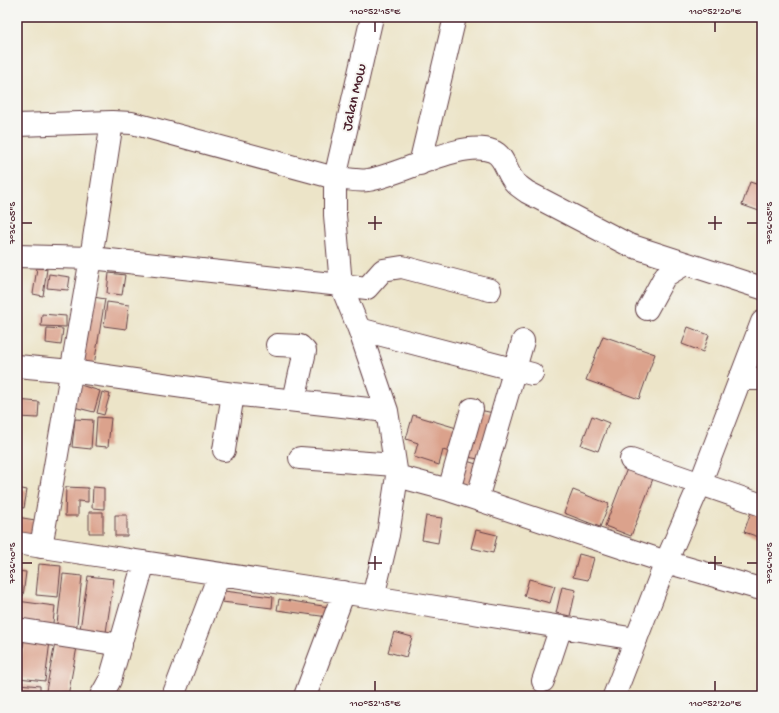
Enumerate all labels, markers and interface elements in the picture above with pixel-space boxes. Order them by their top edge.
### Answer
text: 110°52'15"E [349,6,401,18]
text: 110°52'20"E [688,6,742,18]
street label: Jalan Mow [338,62,371,133]
text: 7°36'05"S [7,202,19,245]
text: 7°36'05"S [764,202,776,245]
text: 7°36'10"S [7,542,19,585]
text: 7°36'10"S [764,542,776,585]
text: 110°52'15"E [349,698,401,710]
text: 110°52'20"E [688,698,742,710]

